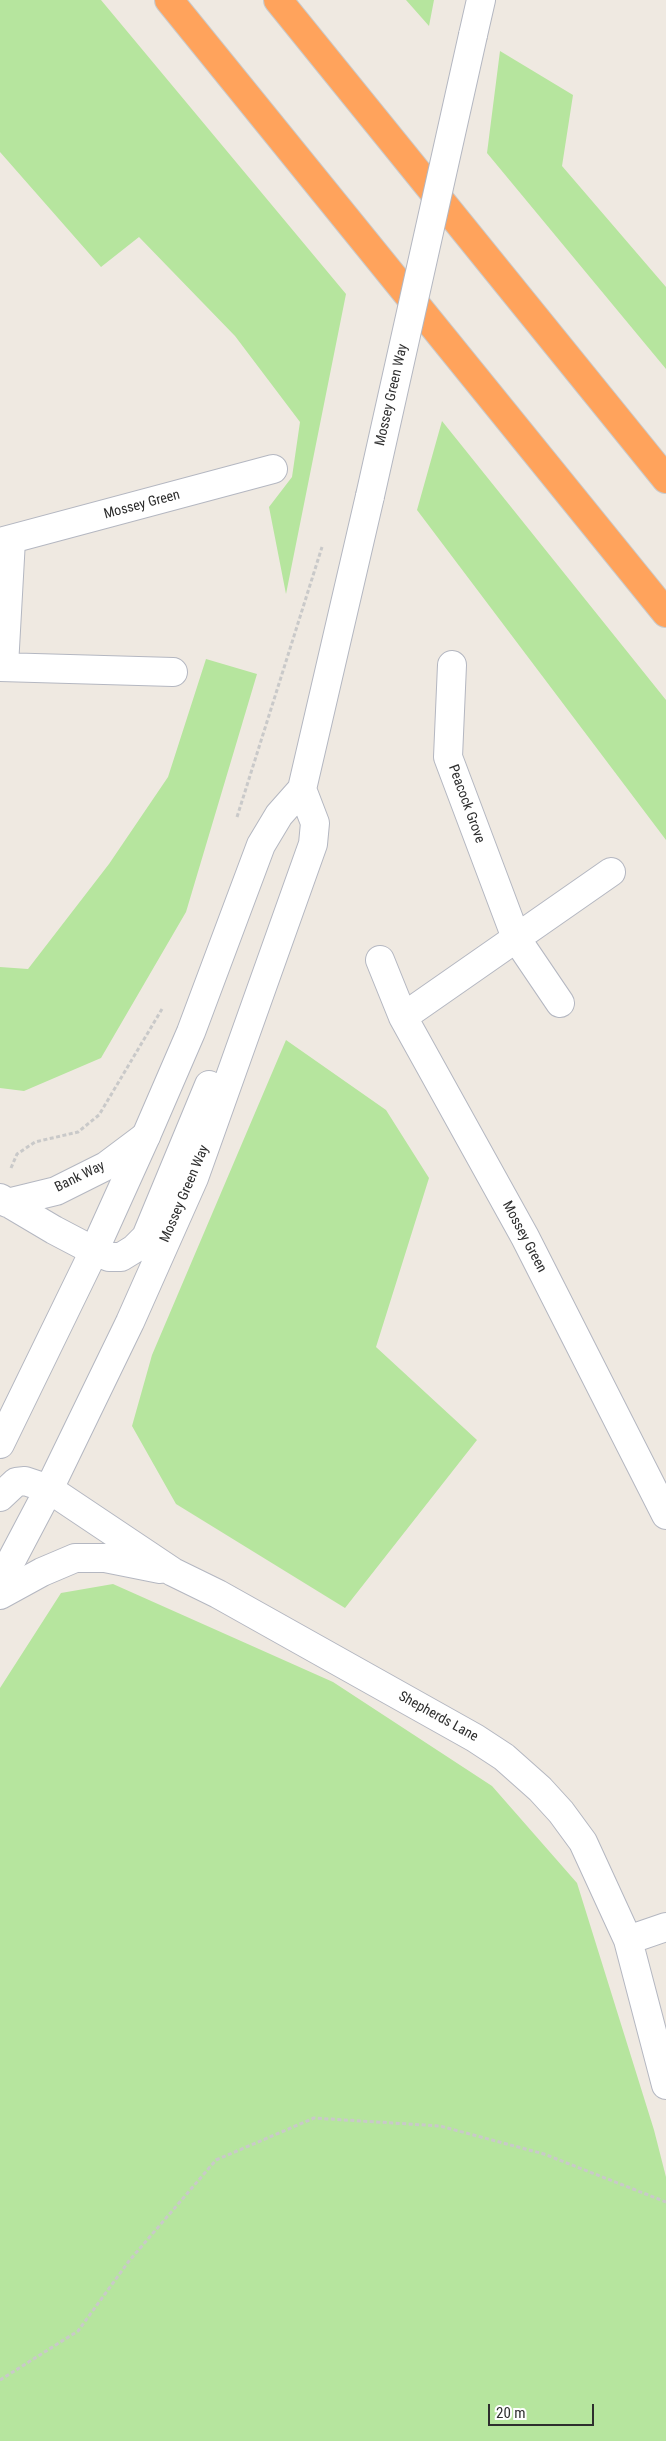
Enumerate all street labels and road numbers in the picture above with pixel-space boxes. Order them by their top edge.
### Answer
street label: Mossey Green Way [372,342,412,448]
street label: Mossey Green [102,487,182,523]
street label: Peacock Grove [444,763,488,845]
street label: Mossey Green Way [157,1143,213,1245]
street label: Bank Way [52,1158,108,1196]
street label: Mossey Green [498,1199,550,1275]
street label: Shepherds Lane [395,1688,481,1746]

